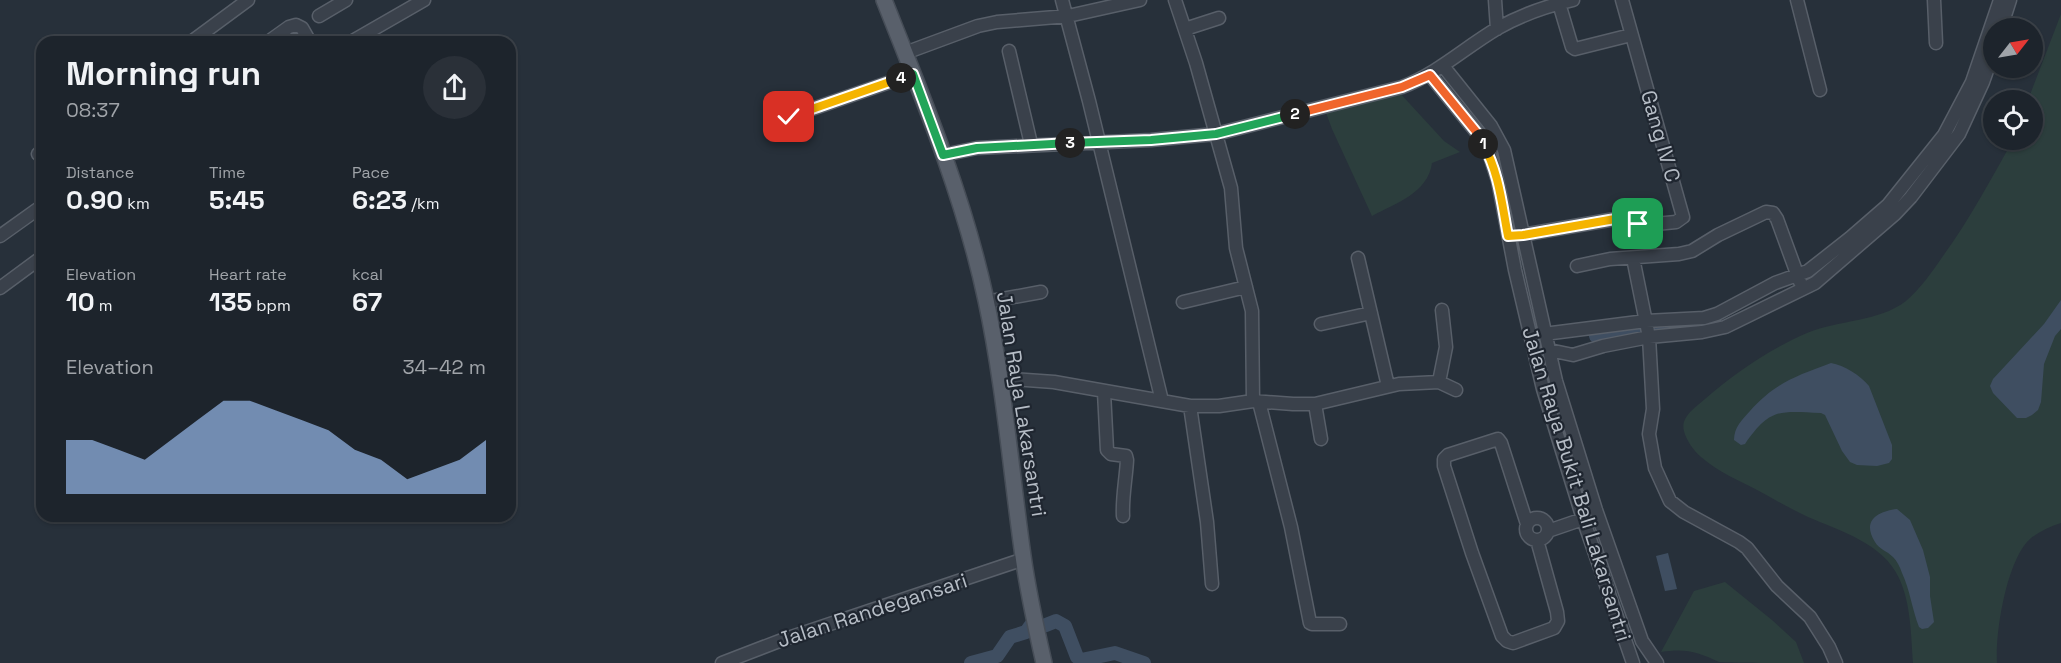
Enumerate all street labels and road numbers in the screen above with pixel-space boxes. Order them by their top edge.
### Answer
street label: Gang IV C [1635,87,1687,185]
street label: Jalan Raya Lakarsantri [991,289,1053,519]
street label: Jalan Raya Bukit Bali Lakarsantri [1516,323,1638,645]
street label: Jalan Randegansari [774,567,970,653]

